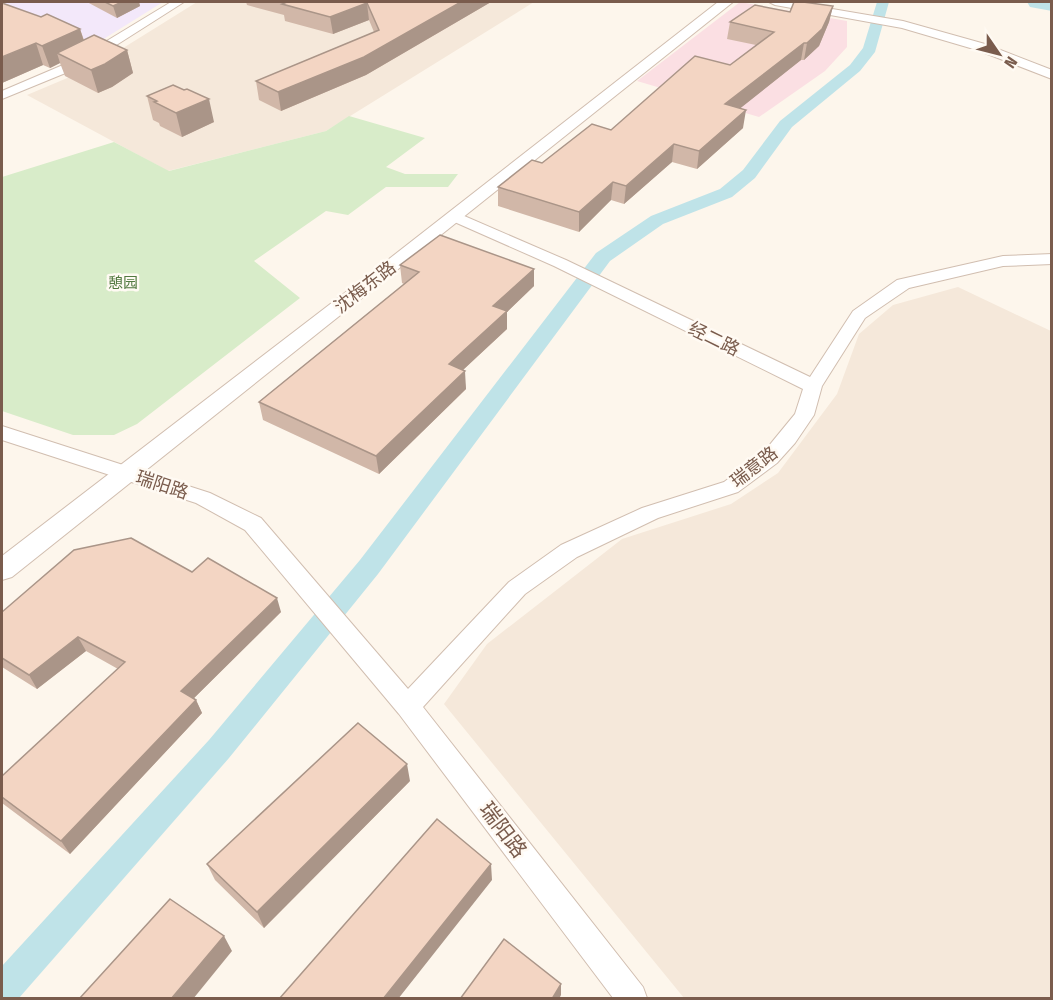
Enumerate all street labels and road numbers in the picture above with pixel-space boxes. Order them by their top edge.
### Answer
street label: 沈梅东路 [330,256,400,318]
street label: 经二路 [685,317,743,361]
street label: 瑞意路 [726,442,782,492]
street label: 瑞阳路 [133,466,191,504]
street label: 瑞阳路 [474,797,532,863]

